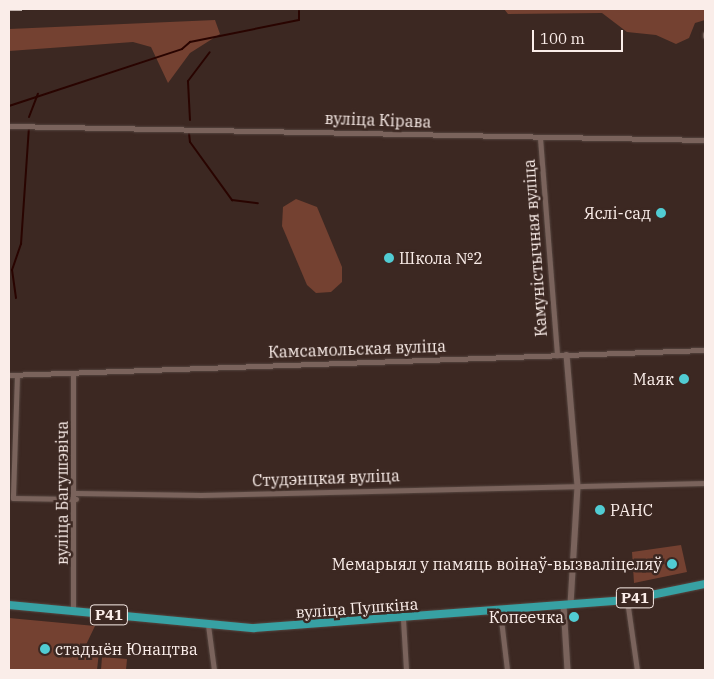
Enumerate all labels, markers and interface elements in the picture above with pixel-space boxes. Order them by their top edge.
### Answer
scale bar [534,20,625,52]
text: 100 m [540,29,585,48]
street label: вуліца Кірава [324,109,432,131]
street label: Камуністычная вуліца [519,159,551,337]
place label: Яслі-сад [584,203,651,223]
marker: Яслі-сад [655,207,667,219]
place label: Школа №2 [399,248,483,268]
marker: Школа №2 [383,252,395,264]
street label: Камсамольская вуліца [268,336,446,362]
place label: Маяк [633,369,674,389]
marker: Маяк [678,373,690,385]
street label: вуліца Багушэвіча [52,421,72,565]
street label: Студэнцкая вуліца [252,466,400,490]
place label: РАНС [610,500,653,520]
marker: РАНС [594,504,606,516]
place label: Мемарыял у памяць воінаў-вызваліцеляў [332,554,662,574]
marker: Мемарыял у памяць воінаў-вызваліцеляў [666,558,678,570]
road number: Р41 [615,586,655,610]
street label: вуліца Пушкіна [295,594,419,622]
road number: Р41 [89,602,129,628]
place label: Копеечка [489,607,564,627]
marker: Копеечка [568,611,580,623]
place label: стадыён Юнацтва [55,639,198,659]
marker: стадыён Юнацтва [39,643,51,655]

